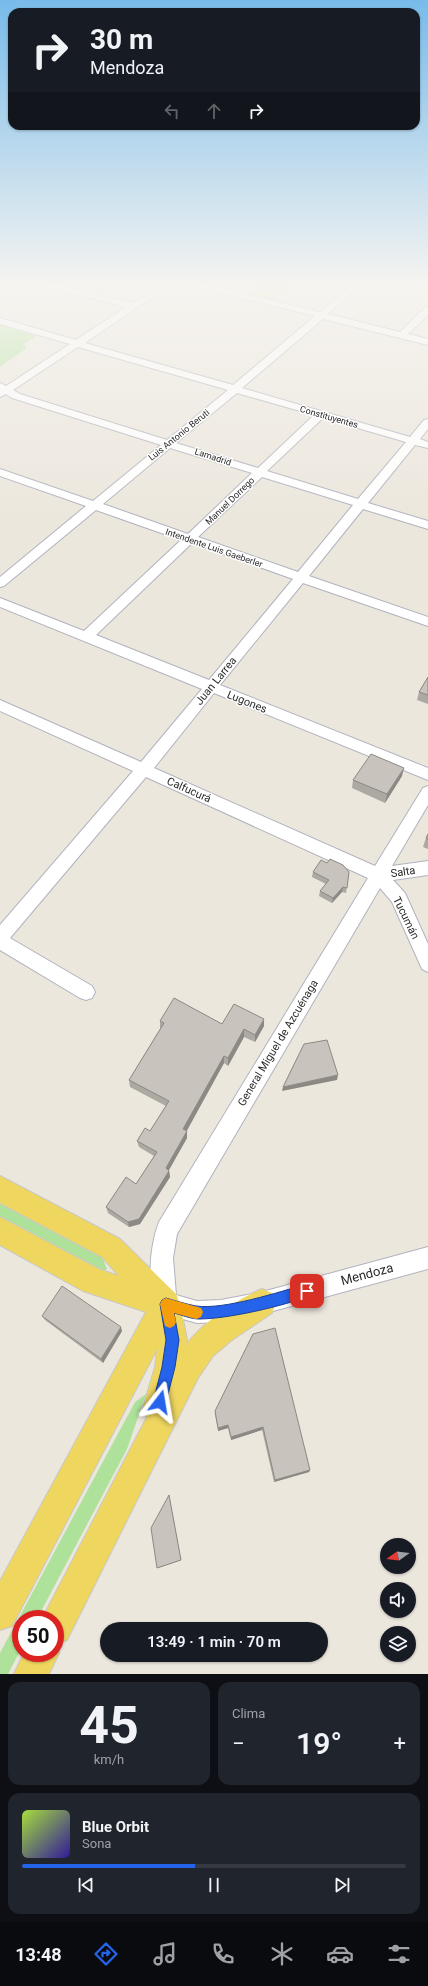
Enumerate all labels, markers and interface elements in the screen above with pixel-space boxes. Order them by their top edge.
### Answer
text: 30 m [90,23,153,56]
icon: right [24,24,76,76]
text: Mendoza [90,57,164,78]
icon: left [161,100,183,122]
icon: ahead [203,100,225,122]
icon: right [245,100,267,122]
street label: Constituyentes [299,404,360,430]
street label: Luis Antonio Beruti [146,407,212,463]
street label: Lamadrid [193,446,233,468]
street label: Manuel Dorrego [204,475,256,527]
street label: Intendente Luis Gaeberler [164,527,264,569]
street label: Juan Larrea [193,654,239,708]
street label: Lugones [225,688,269,716]
street label: Calfucurá [165,774,213,806]
street label: Salta [390,864,416,880]
street label: Tucumán [390,895,422,941]
street label: General Miguel de Azcuénaga [235,977,321,1109]
street label: Mendoza [339,1260,395,1288]
pin [290,1274,324,1308]
icon: arrive [296,1280,318,1302]
position arrow [139,1381,181,1423]
north arrow [380,1538,416,1574]
map controls [380,1538,416,1662]
button: sound [380,1582,416,1618]
speed limit sign: 50 [12,1610,64,1662]
button: layers [380,1626,416,1662]
text: 13:49 · 1 min · 70 m [147,1633,281,1651]
text: 45 [79,1695,139,1756]
text: Clima [232,1706,265,1721]
text: 19° [296,1726,342,1761]
text: − [232,1731,245,1756]
text: + [394,1731,406,1756]
text: km/h [94,1752,124,1767]
text: Blue Orbit [82,1818,149,1836]
text: Sona [82,1836,111,1851]
icon: previous [75,1874,97,1896]
icon: pause [203,1874,225,1896]
icon: next [331,1874,353,1896]
icon: directions [92,1940,120,1968]
icon: music [151,1940,179,1968]
icon: phone [209,1940,237,1968]
icon: climate [268,1940,296,1968]
icon: car [326,1940,354,1968]
icon: filters [385,1940,413,1968]
text: 13:48 [15,1944,62,1965]

